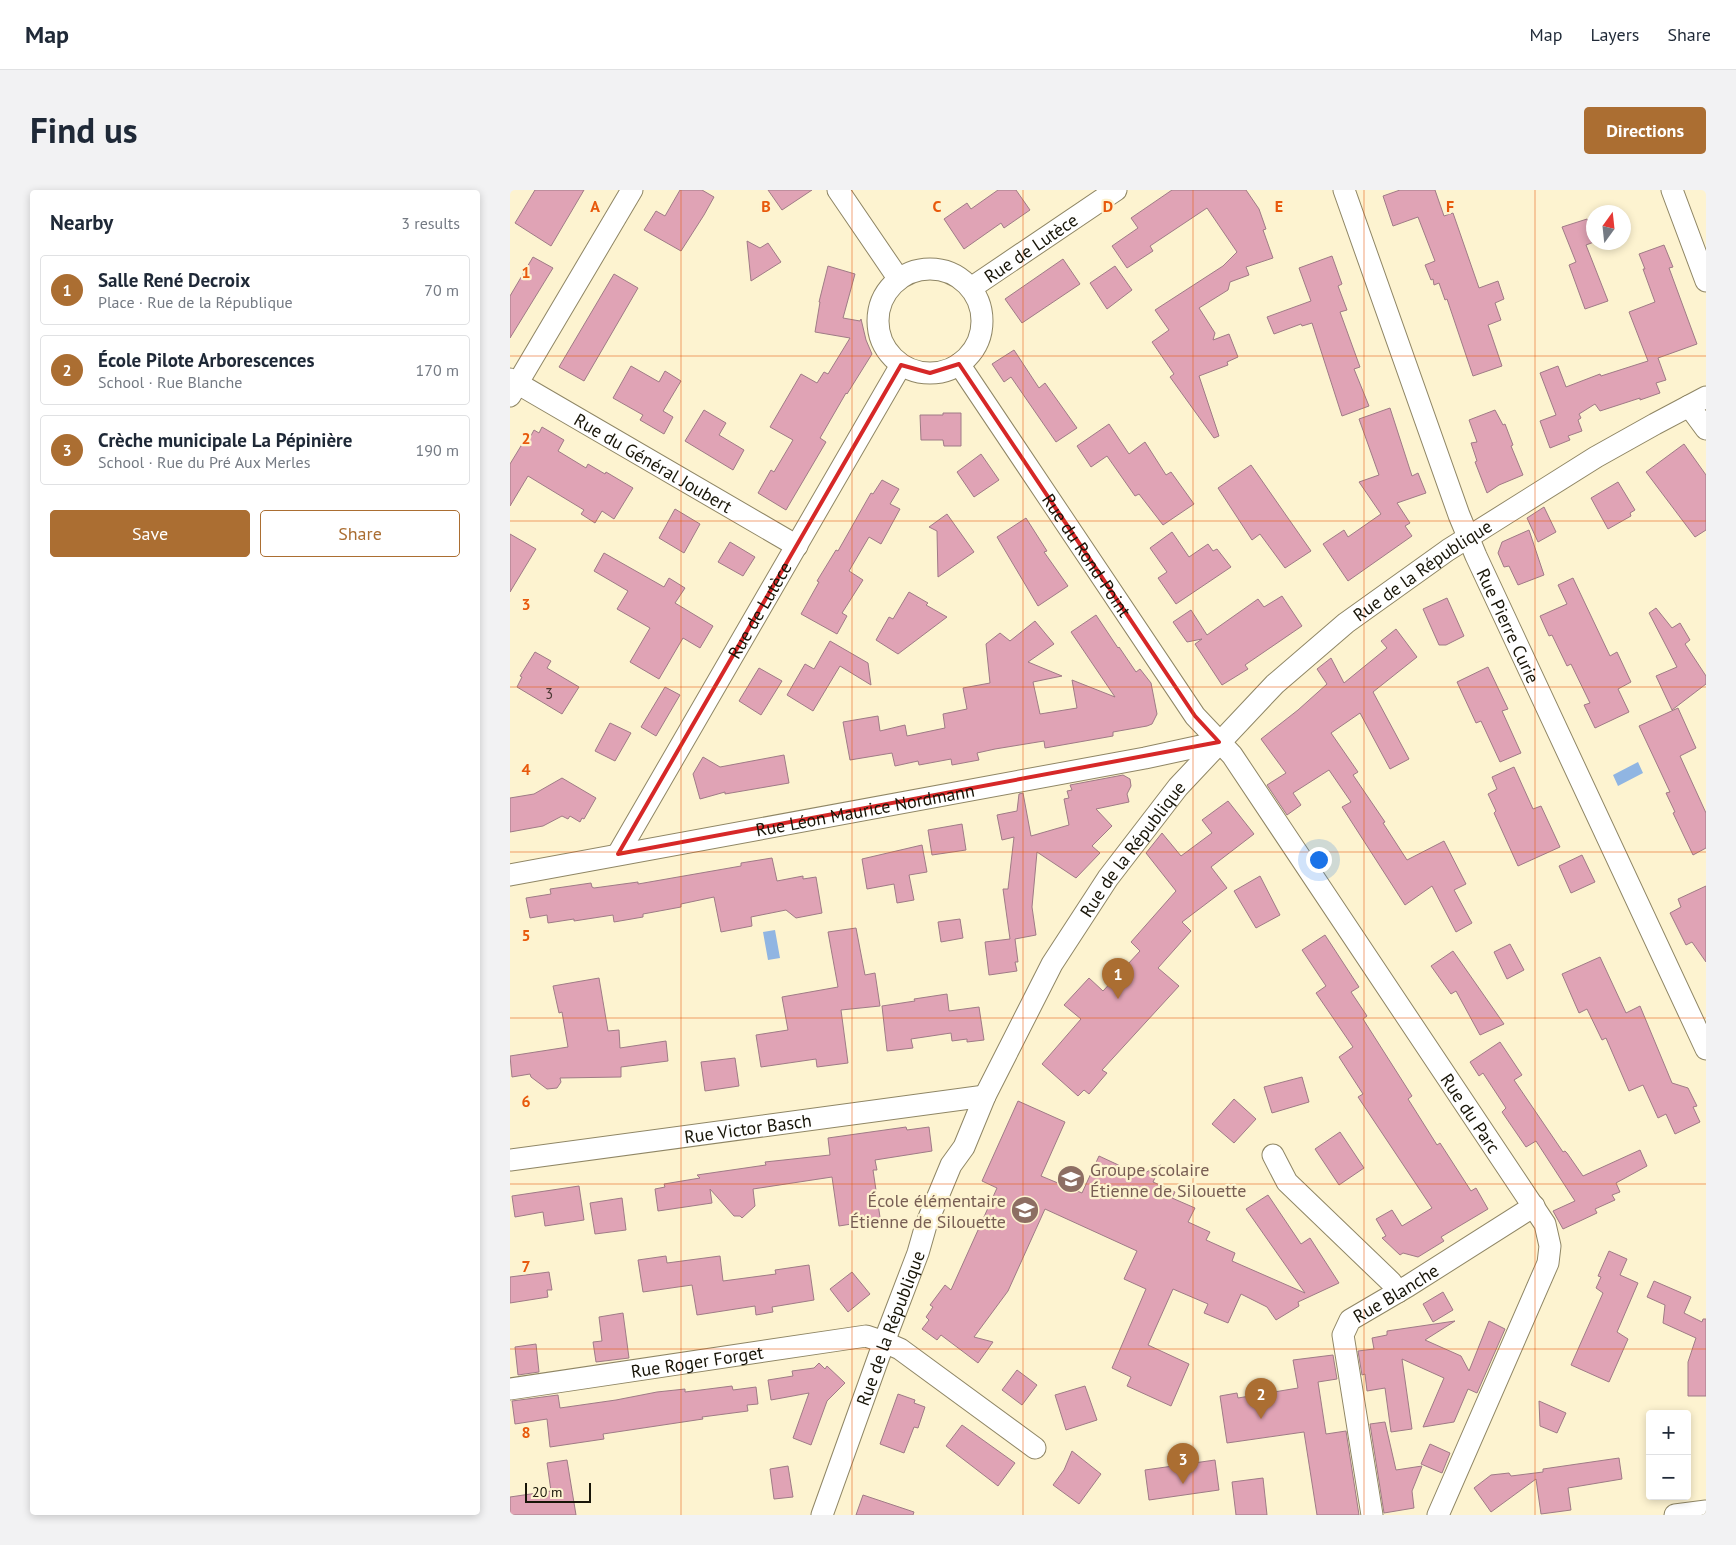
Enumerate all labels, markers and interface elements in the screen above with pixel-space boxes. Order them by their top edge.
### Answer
text: Map [25,19,69,50]
text: Map [1530,23,1562,46]
text: Layers [1590,23,1639,46]
text: Share [1667,23,1711,46]
text: Find us [30,107,138,153]
button: Directions [1584,107,1706,154]
text: A [590,196,600,216]
text: B [761,196,771,216]
text: C [933,196,942,216]
text: D [1103,196,1113,216]
text: E [1275,196,1283,216]
text: F [1446,196,1454,216]
north arrow [1586,205,1631,250]
street label: Rue de Lutèce [979,208,1082,288]
text: Nearby [50,209,113,236]
text: 3 results [401,213,460,233]
text: 1 [521,262,531,282]
text: Salle René Decroix [98,268,250,292]
text: 1 [62,280,72,300]
text: 70 m [424,280,459,300]
text: Place · Rue de la République [98,292,293,312]
text: École Pilote Arborescences [98,348,314,372]
text: 2 [62,360,72,380]
text: 170 m [416,360,459,380]
text: School · Rue Blanche [98,372,242,392]
street label: Rue du Général Joubert [570,408,737,517]
text: Crèche municipale La Pépinière [98,428,352,452]
text: 2 [521,428,531,448]
text: 3 [62,440,72,460]
text: 190 m [416,440,459,460]
text: School · Rue du Pré Aux Merles [98,452,310,472]
street label: Rue du Rond-Point [1037,489,1137,621]
button: Save [50,510,250,557]
button: Share [260,510,460,557]
street label: Rue de la République [1348,514,1496,626]
street label: Rue de Lutèce [722,557,796,663]
street label: Rue Pierre Curie [1472,564,1545,687]
text: 3 [521,594,531,614]
house number: 3 [545,684,553,703]
text: 4 [521,759,531,779]
street label: Rue de la République [1074,776,1190,921]
street label: Rue Léon Maurice Nordmann [754,778,976,841]
your location [1306,847,1332,873]
text: 5 [521,925,531,945]
pin: 1 [1102,958,1134,999]
street label: Rue du Parc [1436,1069,1506,1157]
text: 6 [521,1091,531,1111]
street label: Rue Victor Basch [683,1108,813,1148]
place label: Groupe scolaire Étienne de Silouette [1090,1158,1246,1202]
school or university icon: Groupe scolaire Étienne de Silouette [1056,1164,1086,1194]
place label: École élémentaire Étienne de Silouette [850,1189,1006,1233]
school or university icon: École élémentaire Étienne de Silouette [1010,1195,1040,1225]
street label: Rue de la République [851,1247,929,1409]
text: 7 [521,1256,531,1276]
street label: Rue Blanche [1349,1258,1443,1327]
street label: Rue Roger Forget [629,1340,765,1382]
pin: 2 [1245,1378,1277,1419]
map controls [1646,1410,1691,1500]
button: + [1646,1410,1691,1455]
text: 8 [521,1422,531,1442]
pin: 3 [1167,1443,1199,1484]
button: − [1646,1455,1691,1500]
scale bar [525,1480,591,1503]
text: 20 m [532,1483,562,1501]

